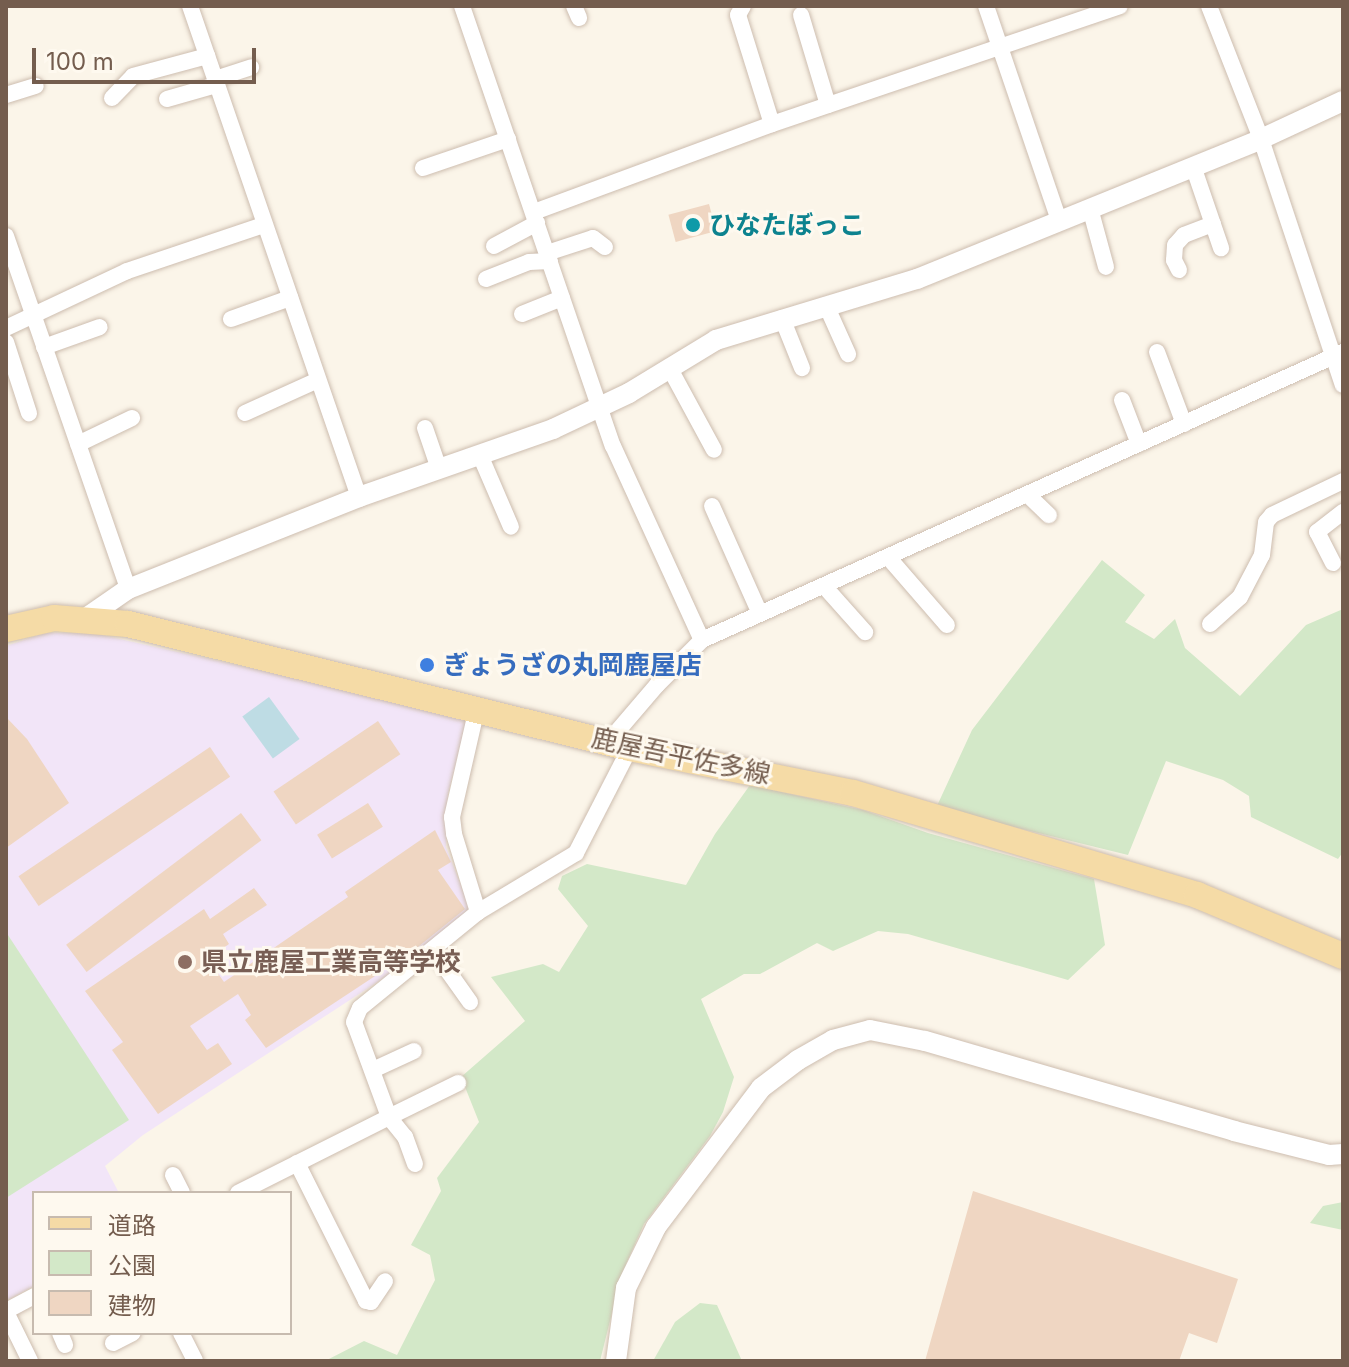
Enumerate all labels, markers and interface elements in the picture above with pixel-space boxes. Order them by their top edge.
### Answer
scale bar [36,32,260,82]
text: 100 m [46,47,114,76]
place label: ひなたぼっこ [709,209,865,241]
marker: ひなたぼっこ [684,216,702,234]
place label: ぎょうざの丸岡鹿屋店 [443,649,703,681]
marker: ぎょうざの丸岡鹿屋店 [418,656,436,674]
street label: 鹿屋吾平佐多線 [589,722,773,790]
place label: 県立鹿屋工業高等学校 [201,946,461,978]
marker: 県立鹿屋工業高等学校 [176,953,194,971]
legend [32,1191,292,1335]
text: 道路 [108,1211,156,1240]
text: 公園 [108,1251,156,1280]
text: 建物 [108,1291,156,1320]

